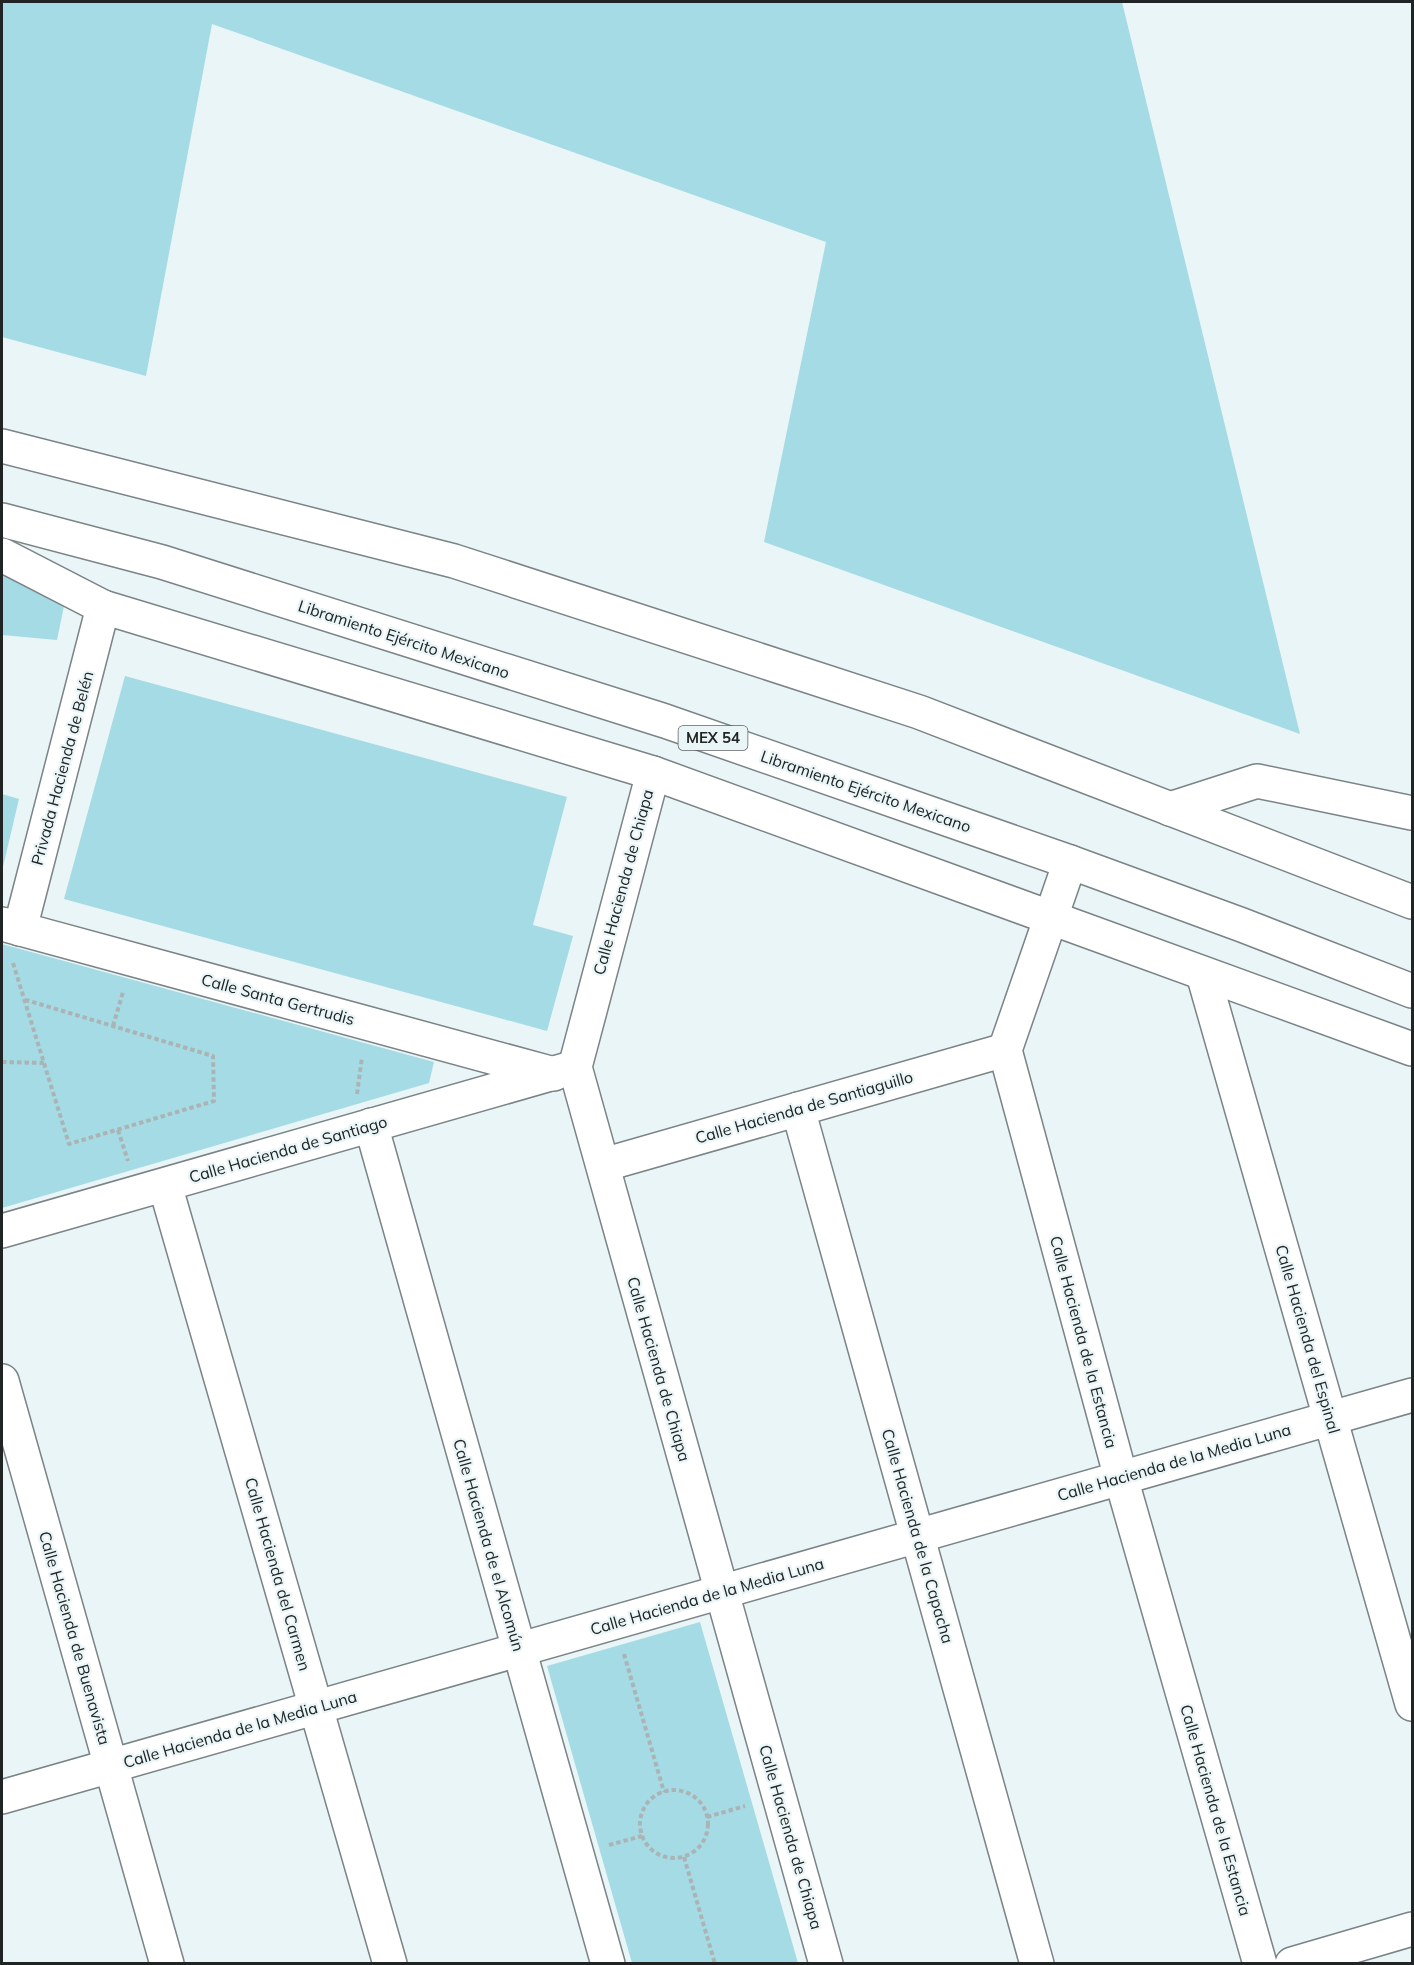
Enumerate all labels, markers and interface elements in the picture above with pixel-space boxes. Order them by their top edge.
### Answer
street label: Libramiento Ejército Mexicano [296,595,512,683]
street label: Privada Hacienda de Belén [26,669,98,867]
road number: MEX 54 [678,726,748,750]
street label: Libramiento Ejército Mexicano [758,746,974,836]
street label: Calle Hacienda de Chiapa [589,787,657,977]
street label: Calle Santa Gertrudis [199,969,357,1029]
street label: Calle Hacienda de Santiaguillo [693,1066,915,1148]
street label: Calle Hacienda de Santiago [187,1111,389,1187]
street label: Calle Hacienda de la Estancia [1046,1234,1122,1450]
street label: Calle Hacienda del Espinal [1271,1242,1345,1436]
street label: Calle Hacienda de Chiapa [623,1274,695,1464]
street label: Calle Hacienda de la Media Luna [1055,1419,1293,1505]
street label: Calle Hacienda de la Capacha [878,1426,958,1646]
street label: Calle Hacienda de el Alcomún [449,1436,529,1654]
street label: Calle Hacienda del Carmen [241,1475,315,1673]
street label: Calle Hacienda de Buenavista [35,1529,115,1747]
street label: Calle Hacienda de la Media Luna [588,1553,826,1639]
street label: Calle Hacienda de la Media Luna [121,1686,359,1772]
street label: Calle Hacienda de la Estancia [1176,1702,1256,1918]
street label: Calle Hacienda de Chiapa [755,1742,827,1932]

